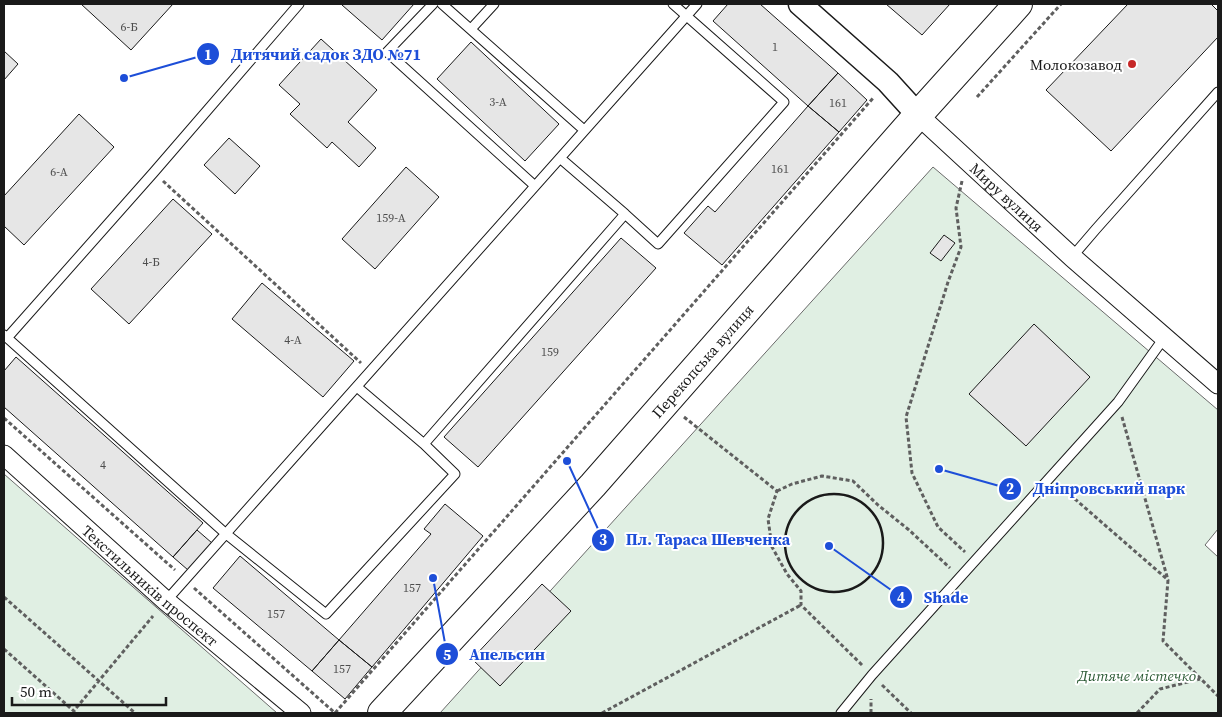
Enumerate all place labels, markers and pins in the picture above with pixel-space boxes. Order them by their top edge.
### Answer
callout: Дитячий садок ЗДО №71 [196,39,431,70]
place label: Молокозавод [1030,54,1122,75]
marker: Молокозавод [1126,58,1138,70]
callout: Дніпровський парк [997,473,1195,504]
callout: Пл. Тараса Шевченка [591,524,801,555]
callout: Shade [889,582,979,613]
callout: Апельсин [434,639,555,670]

